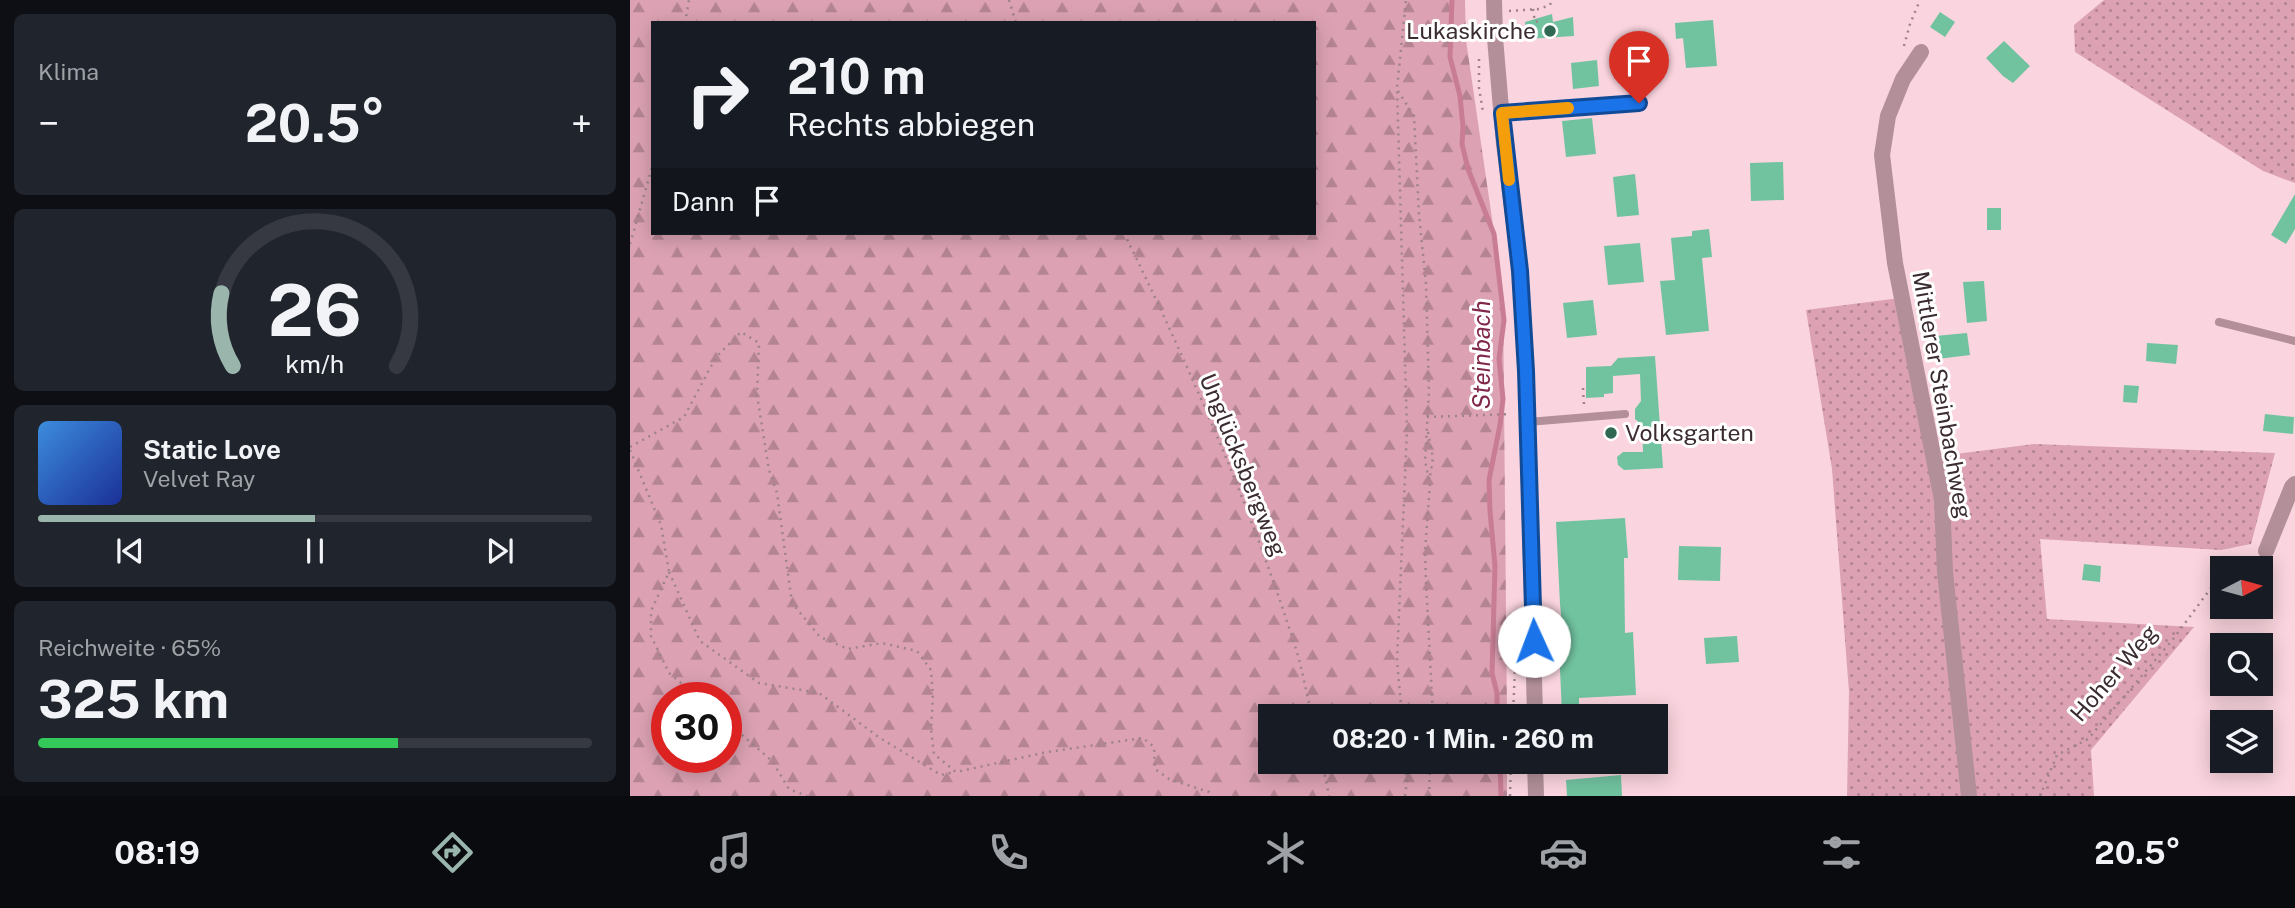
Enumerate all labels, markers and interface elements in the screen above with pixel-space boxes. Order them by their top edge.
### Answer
place label: Lukaskirche [1406,17,1536,44]
marker: Lukaskirche [1542,23,1558,39]
pin [1609,31,1669,103]
icon: arrive [1620,42,1658,80]
text: 210 m [787,47,926,105]
icon: right [672,49,763,140]
text: Klima [38,58,99,85]
text: 20.5° [245,93,385,154]
text: − [38,101,59,146]
text: + [571,101,592,146]
text: Rechts abbiegen [787,106,1035,143]
icon: arrive [748,182,786,220]
text: Dann [672,186,734,217]
text: 26 [268,268,362,353]
street label: Mittlerer Steinbachweg [1907,269,1978,521]
water label: Steinbach [1467,301,1495,409]
text: km/h [286,349,344,379]
street label: Unglücksbergweg [1194,369,1292,560]
place label: Volksgarten [1625,419,1754,446]
marker: Volksgarten [1603,425,1619,441]
text: Static Love [143,434,281,465]
text: Velvet Ray [143,465,255,492]
icon: previous [111,532,149,570]
icon: pause [296,532,334,570]
icon: next [481,532,519,570]
north arrow [2210,556,2273,620]
map controls [2210,556,2273,773]
position arrow [1497,604,1571,678]
street label: Hoher Weg [2064,619,2163,726]
button: search [2210,633,2273,696]
text: Reichweite · 65% [38,634,221,661]
text: 325 km [38,669,229,730]
speed limit sign: 30 [651,682,742,773]
button: layers [2210,710,2273,773]
text: 08:20 · 1 Min. · 260 m [1332,723,1594,754]
icon: directions [428,828,477,877]
icon: music [706,828,755,877]
icon: phone [984,828,1033,877]
icon: climate [1261,828,1310,877]
icon: car [1539,828,1588,877]
icon: filters [1817,828,1866,877]
text: 08:19 [114,834,200,871]
text: 20.5° [2094,834,2181,871]

